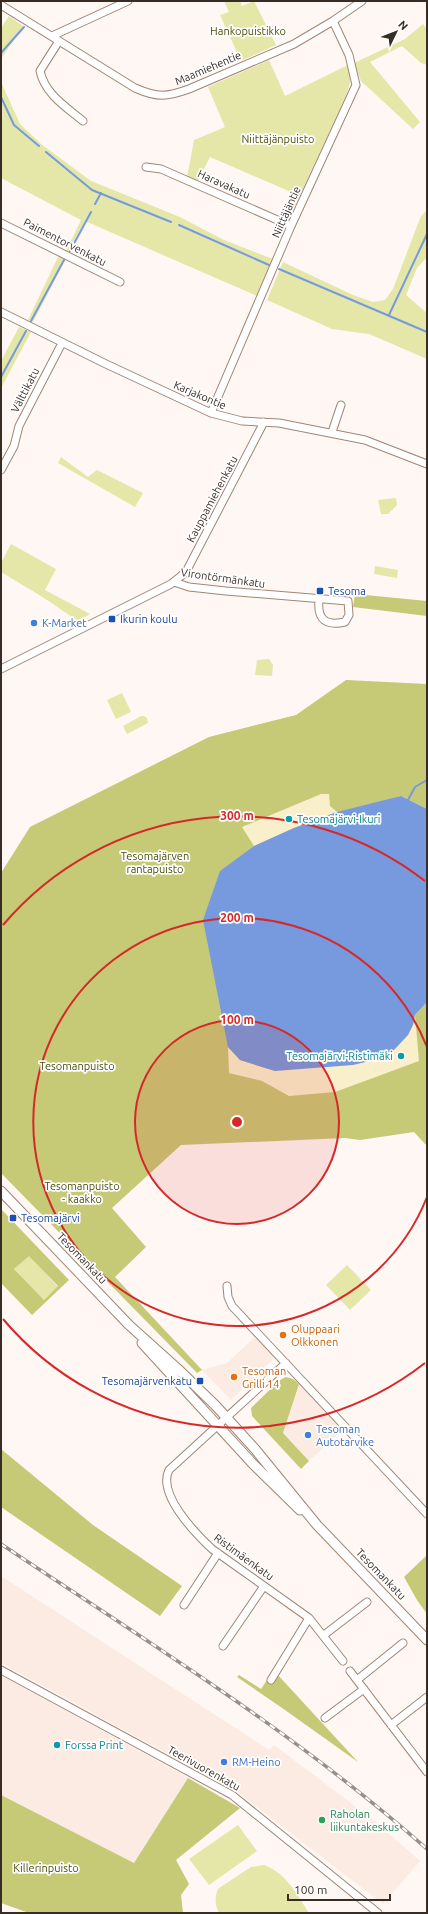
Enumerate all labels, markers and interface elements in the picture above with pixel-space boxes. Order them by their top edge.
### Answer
north arrow [376,12,416,52]
text: N [396,18,411,32]
park label: Hankopuistikko [210,25,286,37]
street label: Maamiehentie [173,49,243,87]
park label: Niittäjänpuisto [242,133,315,145]
street label: Haravakatu [196,167,252,201]
street label: Niittäjäntie [269,184,303,240]
street label: Paimentorvenkatu [22,216,108,268]
street label: Välttikatu [9,366,41,414]
street label: Karjakontie [172,379,228,411]
street label: Kauppamiehenkatu [184,454,240,544]
street label: Virontörmänkatu [180,566,266,590]
place label: Tesoma [328,585,366,597]
marker: Tesoma [315,586,325,596]
place label: Ikurin koulu [120,613,178,625]
marker: Ikurin koulu [107,614,117,624]
place label: K-Market [42,617,87,629]
marker: K-Market [29,618,39,628]
text: 300 m [220,809,254,822]
place label: Tesomajärvi-Ikuri [297,813,380,825]
marker: Tesomajärvi-Ikuri [284,814,294,824]
park label: Tesomajärven rantapuisto [121,850,189,875]
text: 200 m [220,911,254,924]
text: 100 m [220,1013,254,1026]
place label: Tesomajärvi-Ristimäki [286,1050,393,1062]
marker: Tesomajärvi-Ristimäki [396,1051,406,1061]
park label: Tesomanpuisto [39,1060,115,1072]
centre of rings [230,1115,244,1129]
park label: Tesomanpuisto - kaakko [44,1180,120,1205]
place label: Tesomajärvi [21,1212,80,1224]
marker: Tesomajärvi [8,1213,18,1223]
street label: Tesomankatu [55,1230,109,1286]
place label: Oluppaari Olkkonen [291,1323,340,1348]
marker: Oluppaari Olkkonen [278,1330,288,1340]
place label: Tesoman Grilli 14 [242,1365,286,1390]
marker: Tesoman Grilli 14 [229,1372,239,1382]
place label: Tesomajärvenkatu [102,1375,192,1387]
marker: Tesomajärvenkatu [195,1376,205,1386]
place label: Tesoman Autotarvike [316,1423,374,1448]
marker: Tesoman Autotarvike [303,1430,313,1440]
street label: Ristimäenkatu [212,1531,276,1583]
street label: Tesomankatu [354,1546,408,1602]
place label: Forssa Print [65,1739,124,1751]
marker: Forssa Print [52,1740,62,1750]
street label: Teerivuorenkatu [166,1743,242,1793]
place label: RM-Heino [232,1756,281,1768]
marker: RM-Heino [219,1757,229,1767]
place label: Raholan liikuntakeskus [330,1808,399,1833]
marker: Raholan liikuntakeskus [317,1815,327,1825]
park label: Killerinpuisto [13,1862,79,1874]
scale bar [288,1876,390,1902]
text: 100 m [294,1883,327,1896]

